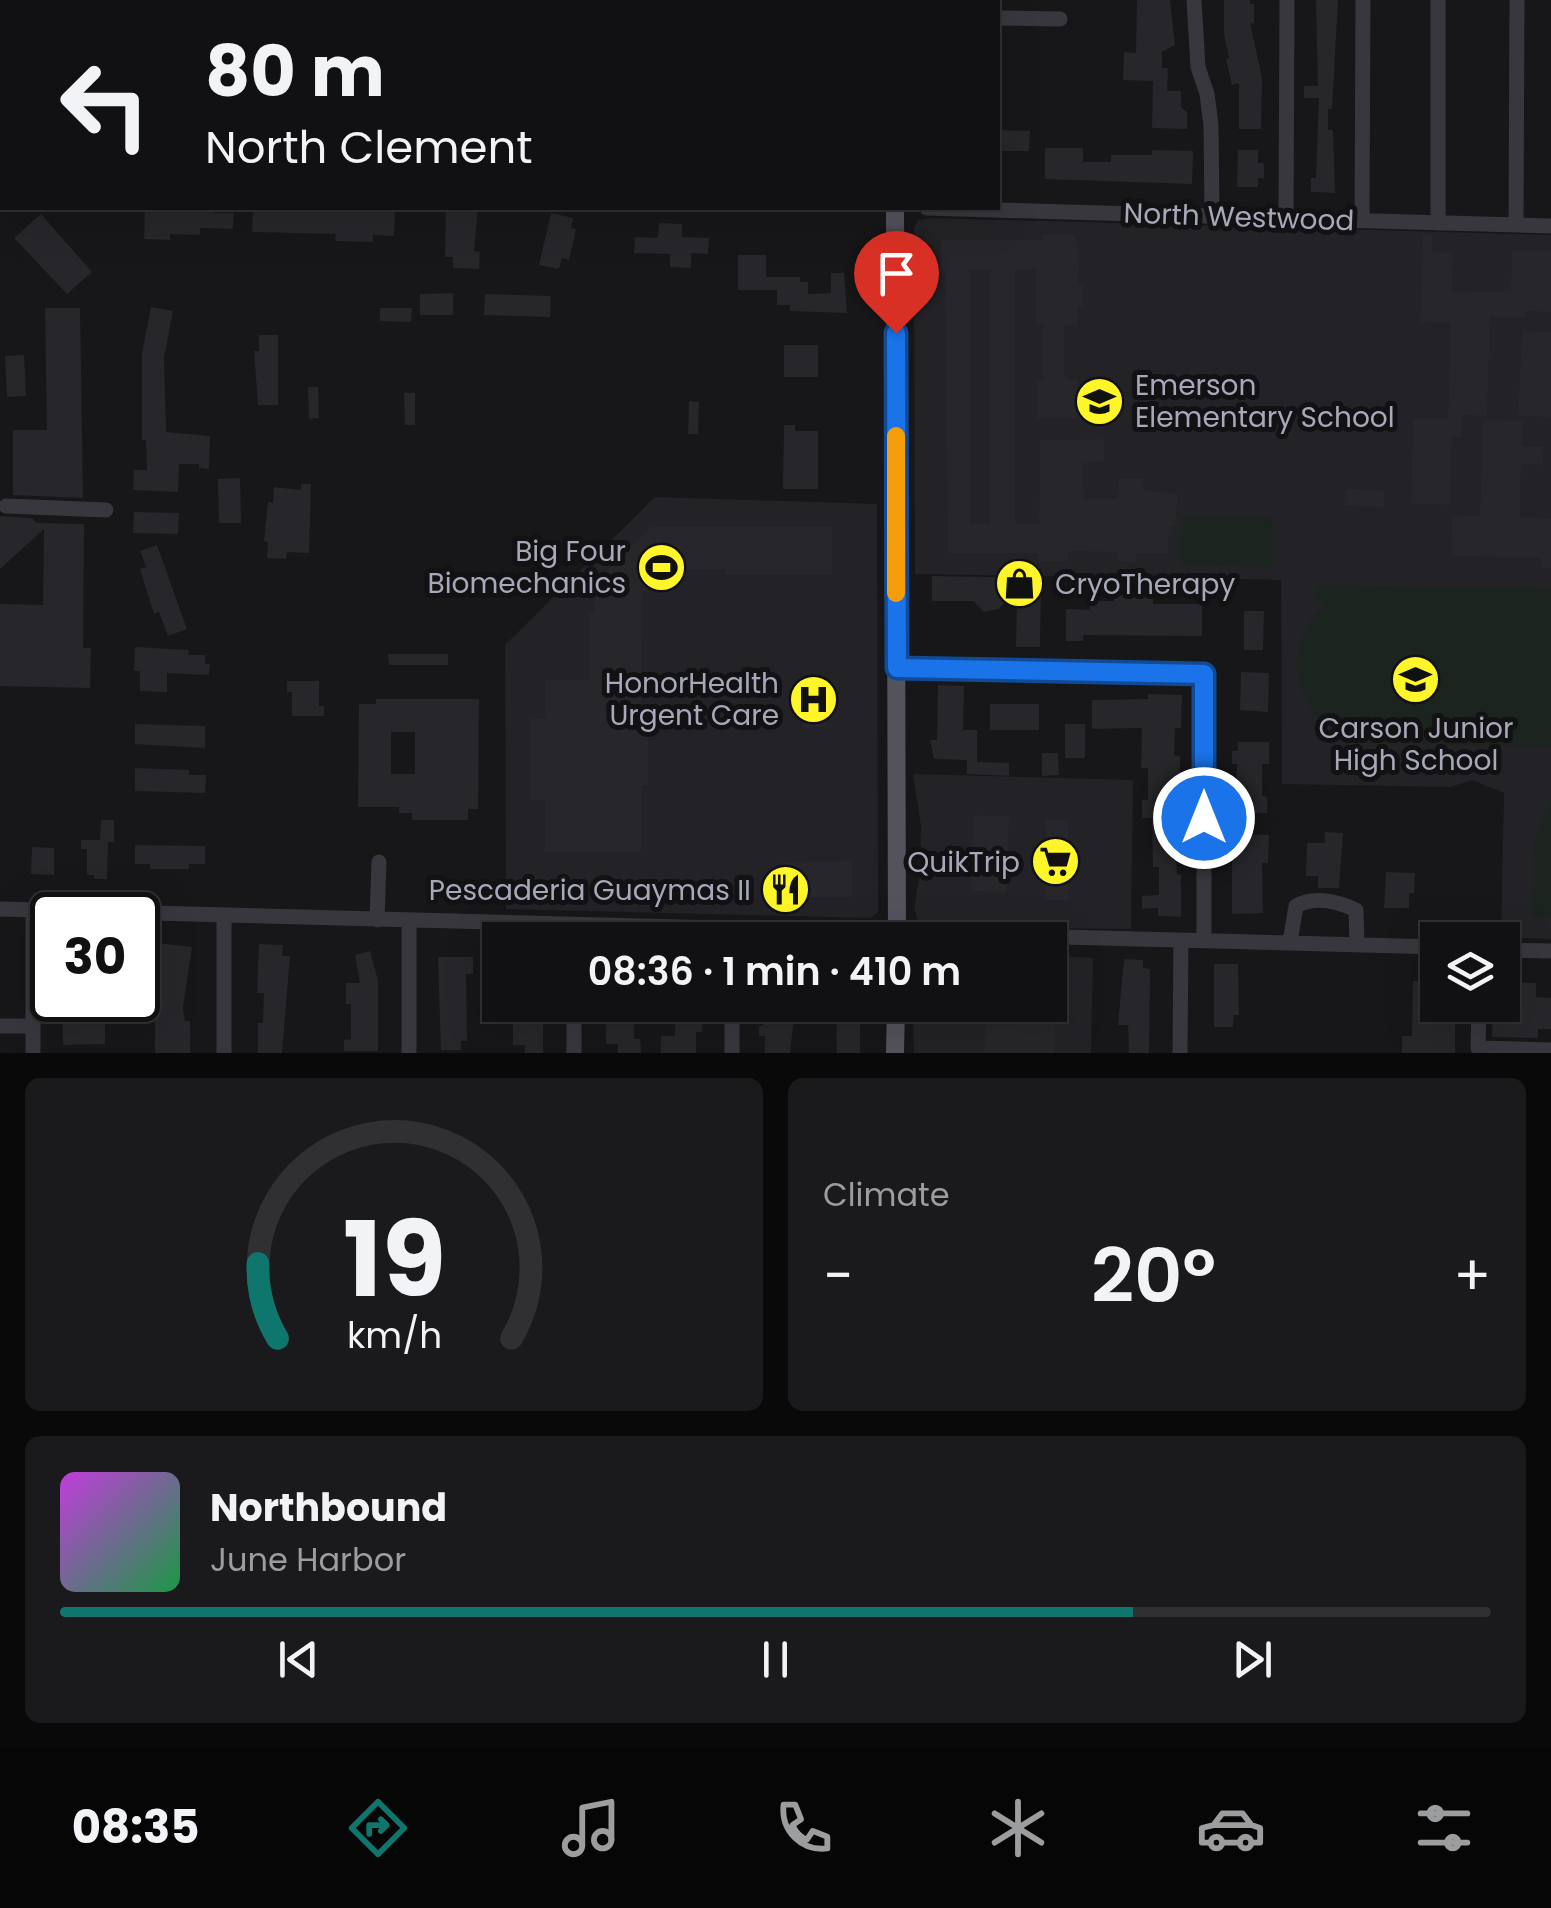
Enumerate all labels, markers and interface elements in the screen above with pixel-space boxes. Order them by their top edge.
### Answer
text: 80 m [205,22,385,121]
icon: left [40,40,170,170]
text: North Clement [205,116,533,179]
street label: North Westwood [1123,193,1355,241]
pin [854,231,939,334]
icon: arrive [869,246,924,301]
place label: Emerson Elementary School [1135,366,1395,437]
school or university icon: Emerson Elementary School [1074,375,1126,427]
place label: Big Four Biomechanics [428,532,626,603]
sports icon: Big Four Biomechanics [635,541,687,593]
shop icon: CryoTherapy [994,558,1046,610]
place label: CryoTherapy [1055,565,1235,604]
school or university icon: Carson Junior High School [1390,654,1442,706]
place label: HonorHealth Urgent Care [605,664,779,735]
hospital icon: HonorHealth Urgent Care [788,673,840,725]
place label: Carson Junior High School [1319,709,1513,780]
position arrow [1152,766,1256,870]
supermarket icon: QuikTrip [1029,836,1081,888]
place label: QuikTrip [907,843,1020,882]
restaurant icon: Pescaderia Guaymas II [760,864,812,916]
place label: Pescaderia Guaymas II [429,871,751,910]
speed limit sign: 30 [30,892,160,1022]
map controls [1420,922,1520,1022]
button: layers [1420,922,1520,1022]
text: 08:36 · 1 min · 410 m [588,945,961,998]
text: Climate [823,1172,950,1217]
text: 19 [342,1187,446,1332]
text: 20° [1091,1223,1216,1328]
text: − [823,1237,853,1314]
text: + [1453,1237,1491,1314]
text: km/h [346,1310,442,1361]
text: Northbound [210,1481,447,1534]
text: June Harbor [210,1537,406,1582]
icon: previous [271,1632,326,1687]
icon: pause [748,1632,803,1687]
icon: next [1225,1632,1280,1687]
icon: directions [343,1793,413,1863]
icon: music [556,1793,626,1863]
icon: phone [769,1793,839,1863]
icon: climate [983,1793,1053,1863]
icon: car [1196,1793,1266,1863]
icon: filters [1409,1793,1479,1863]
text: 08:35 [72,1796,199,1859]

